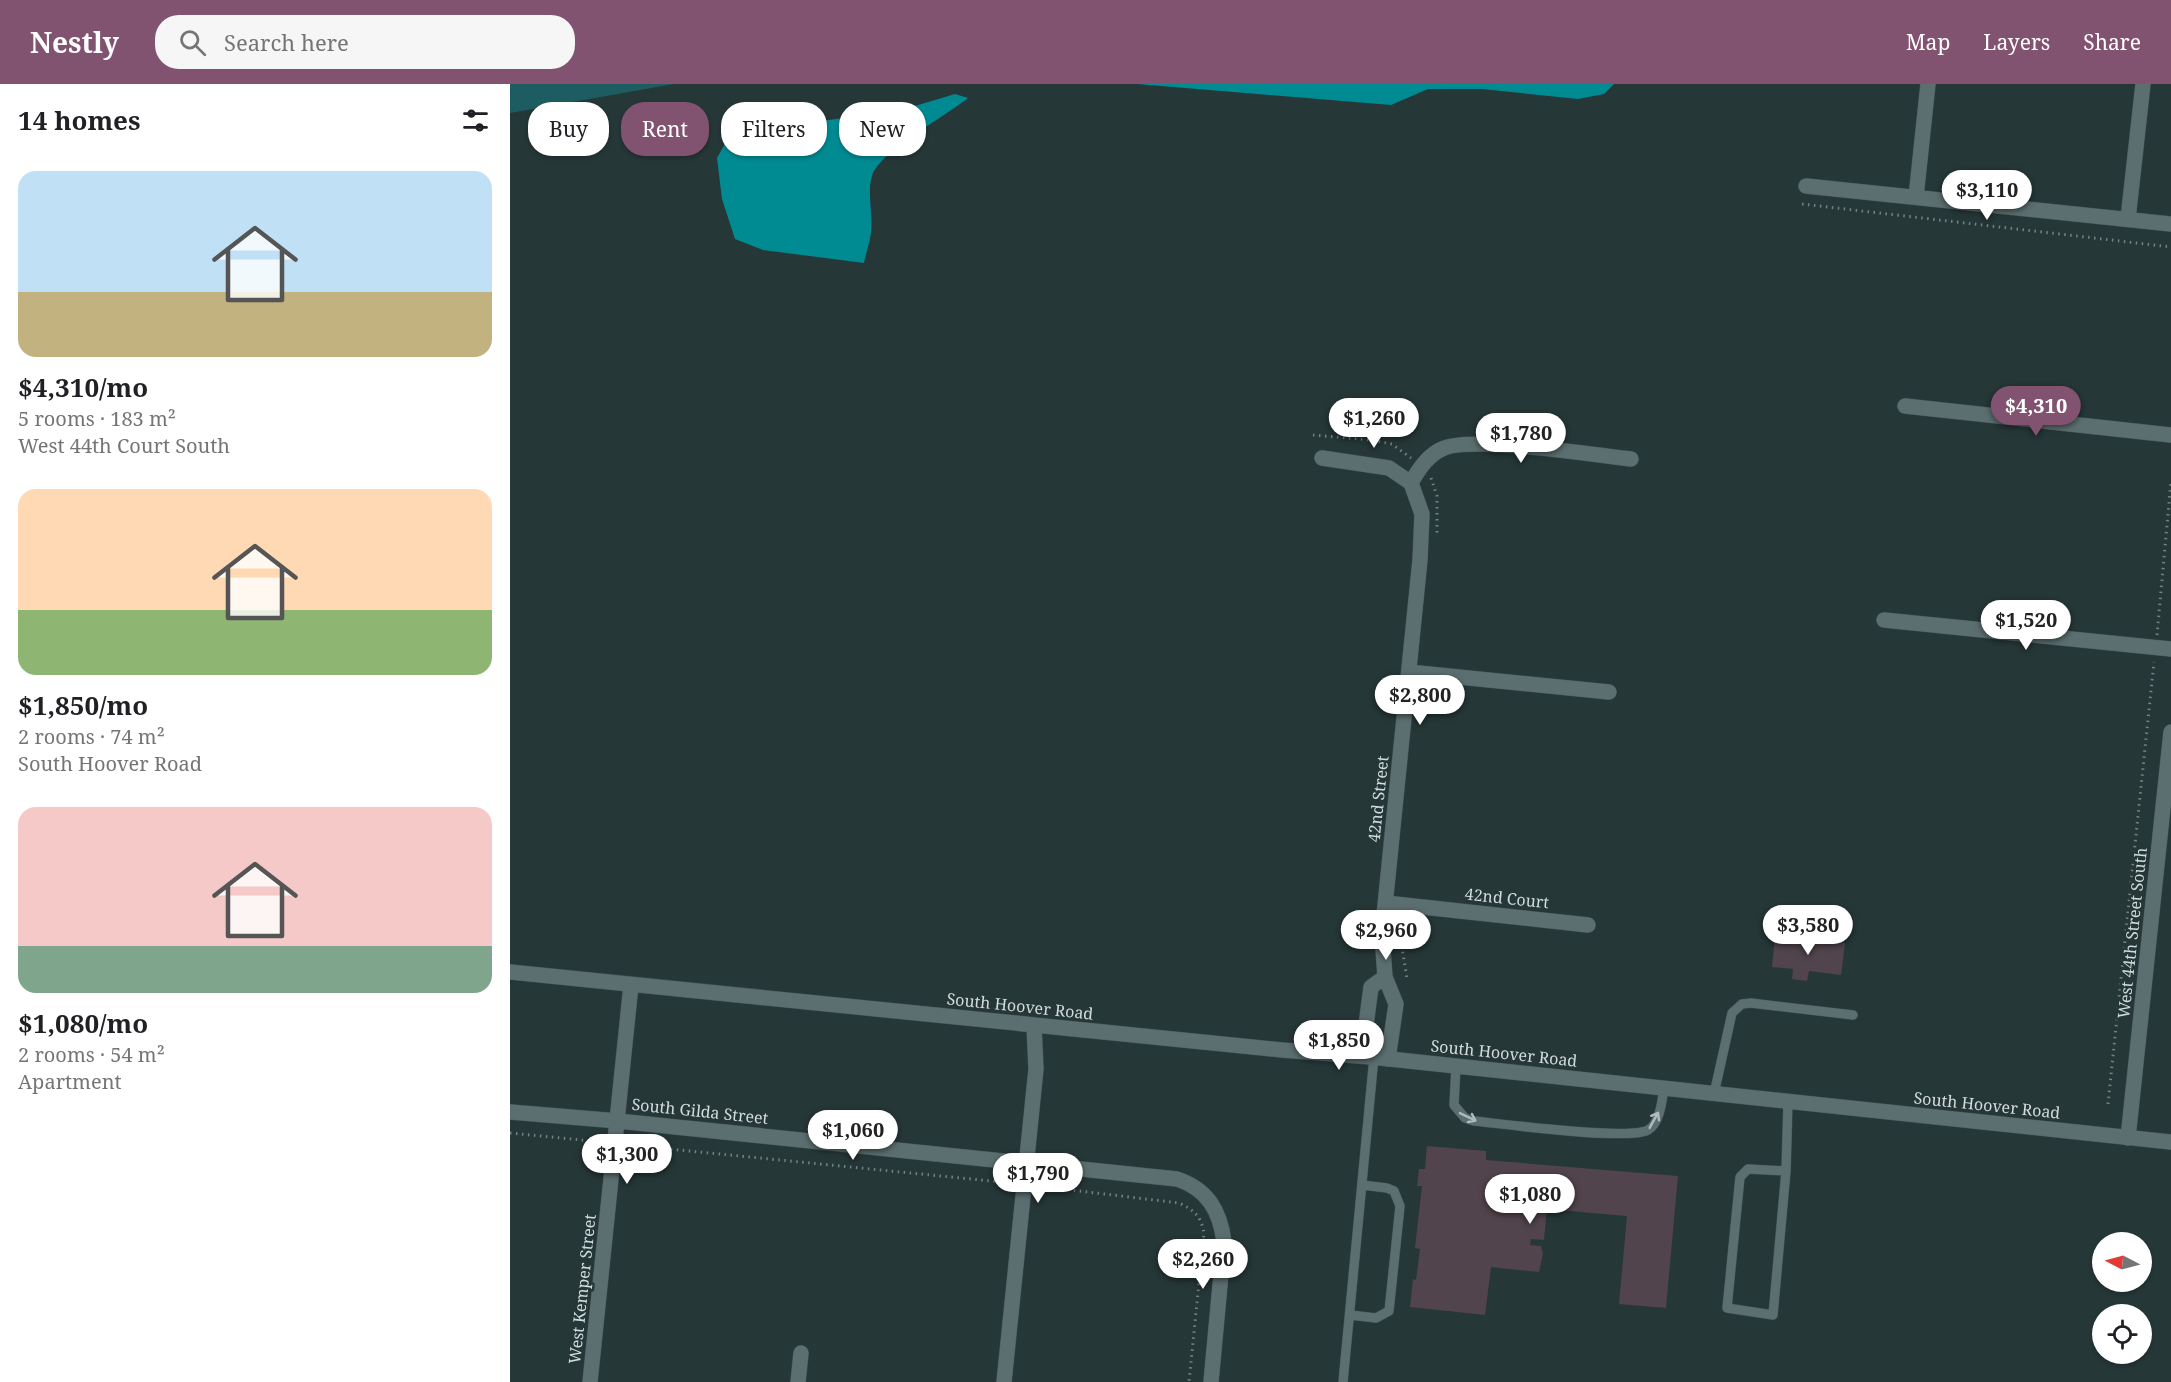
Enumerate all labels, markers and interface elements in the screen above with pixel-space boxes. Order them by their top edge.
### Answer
search box [155,15,575,69]
text: Nestly [30,23,119,61]
icon: search [176,26,209,59]
text: Search here [224,27,349,57]
text: Map [1906,28,1950,56]
text: Layers [1983,28,2050,56]
text: Share [2083,28,2141,56]
text: 14 homes [18,102,140,138]
chip: Buy [528,102,609,156]
chip: Rent [621,102,709,156]
chip: Filters [721,102,827,156]
chip: New [839,102,926,156]
icon: filters [459,104,492,137]
pin: $3,110 [1938,170,2036,221]
text: $3,110 [1956,176,2018,203]
icon: home [201,210,309,318]
text: $4,310/mo [18,369,148,405]
pin: $4,310 [1987,386,2085,437]
text: $4,310 [2005,392,2067,419]
pin: $1,260 [1325,398,1423,449]
text: $1,260 [1343,404,1405,431]
text: 5 rooms · 183 m² [18,405,176,432]
pin: $1,780 [1472,413,1570,464]
text: $1,780 [1490,419,1552,446]
text: West 44th Court South [18,432,230,459]
icon: home [201,528,309,636]
pin: $1,520 [1977,600,2075,651]
text: $1,520 [1995,606,2057,633]
pin: $2,800 [1371,675,1469,726]
text: $2,800 [1389,681,1451,708]
text: $1,850/mo [18,687,148,723]
text: 2 rooms · 74 m² [18,723,165,750]
text: South Hoover Road [18,750,202,777]
street label: 42nd Street [1363,754,1394,843]
icon: home [201,846,309,954]
street label: West 44th Street South [2112,846,2152,1020]
street label: 42nd Court [1464,883,1551,913]
pin: $3,580 [1759,905,1857,956]
pin: $2,960 [1337,910,1435,961]
text: $3,580 [1777,911,1839,938]
text: $2,960 [1355,916,1417,943]
street label: South Hoover Road [946,987,1095,1025]
text: $1,080/mo [18,1005,148,1041]
pin: $1,850 [1290,1020,1388,1071]
text: $1,850 [1308,1026,1370,1053]
street label: South Hoover Road [1430,1034,1579,1072]
text: 2 rooms · 54 m² [18,1041,165,1068]
text: Apartment [18,1068,122,1095]
street label: South Hoover Road [1913,1086,2062,1124]
street label: South Gilda Street [631,1093,770,1129]
pin: $1,060 [804,1110,902,1161]
one-way arrow [1459,1111,1477,1123]
one-way arrow [1648,1112,1660,1129]
text: $1,060 [822,1116,884,1143]
pin: $1,300 [578,1134,676,1185]
text: $1,300 [596,1140,658,1167]
pin: $1,790 [989,1153,1087,1204]
text: $1,790 [1007,1159,1069,1186]
pin: $1,080 [1481,1174,1579,1225]
text: $1,080 [1499,1180,1561,1207]
street label: West Kemper Street [563,1213,601,1365]
north arrow [2092,1232,2152,1292]
map controls [2092,1232,2152,1364]
pin: $2,260 [1154,1239,1252,1290]
text: $2,260 [1172,1245,1234,1272]
button: locate [2092,1304,2152,1364]

